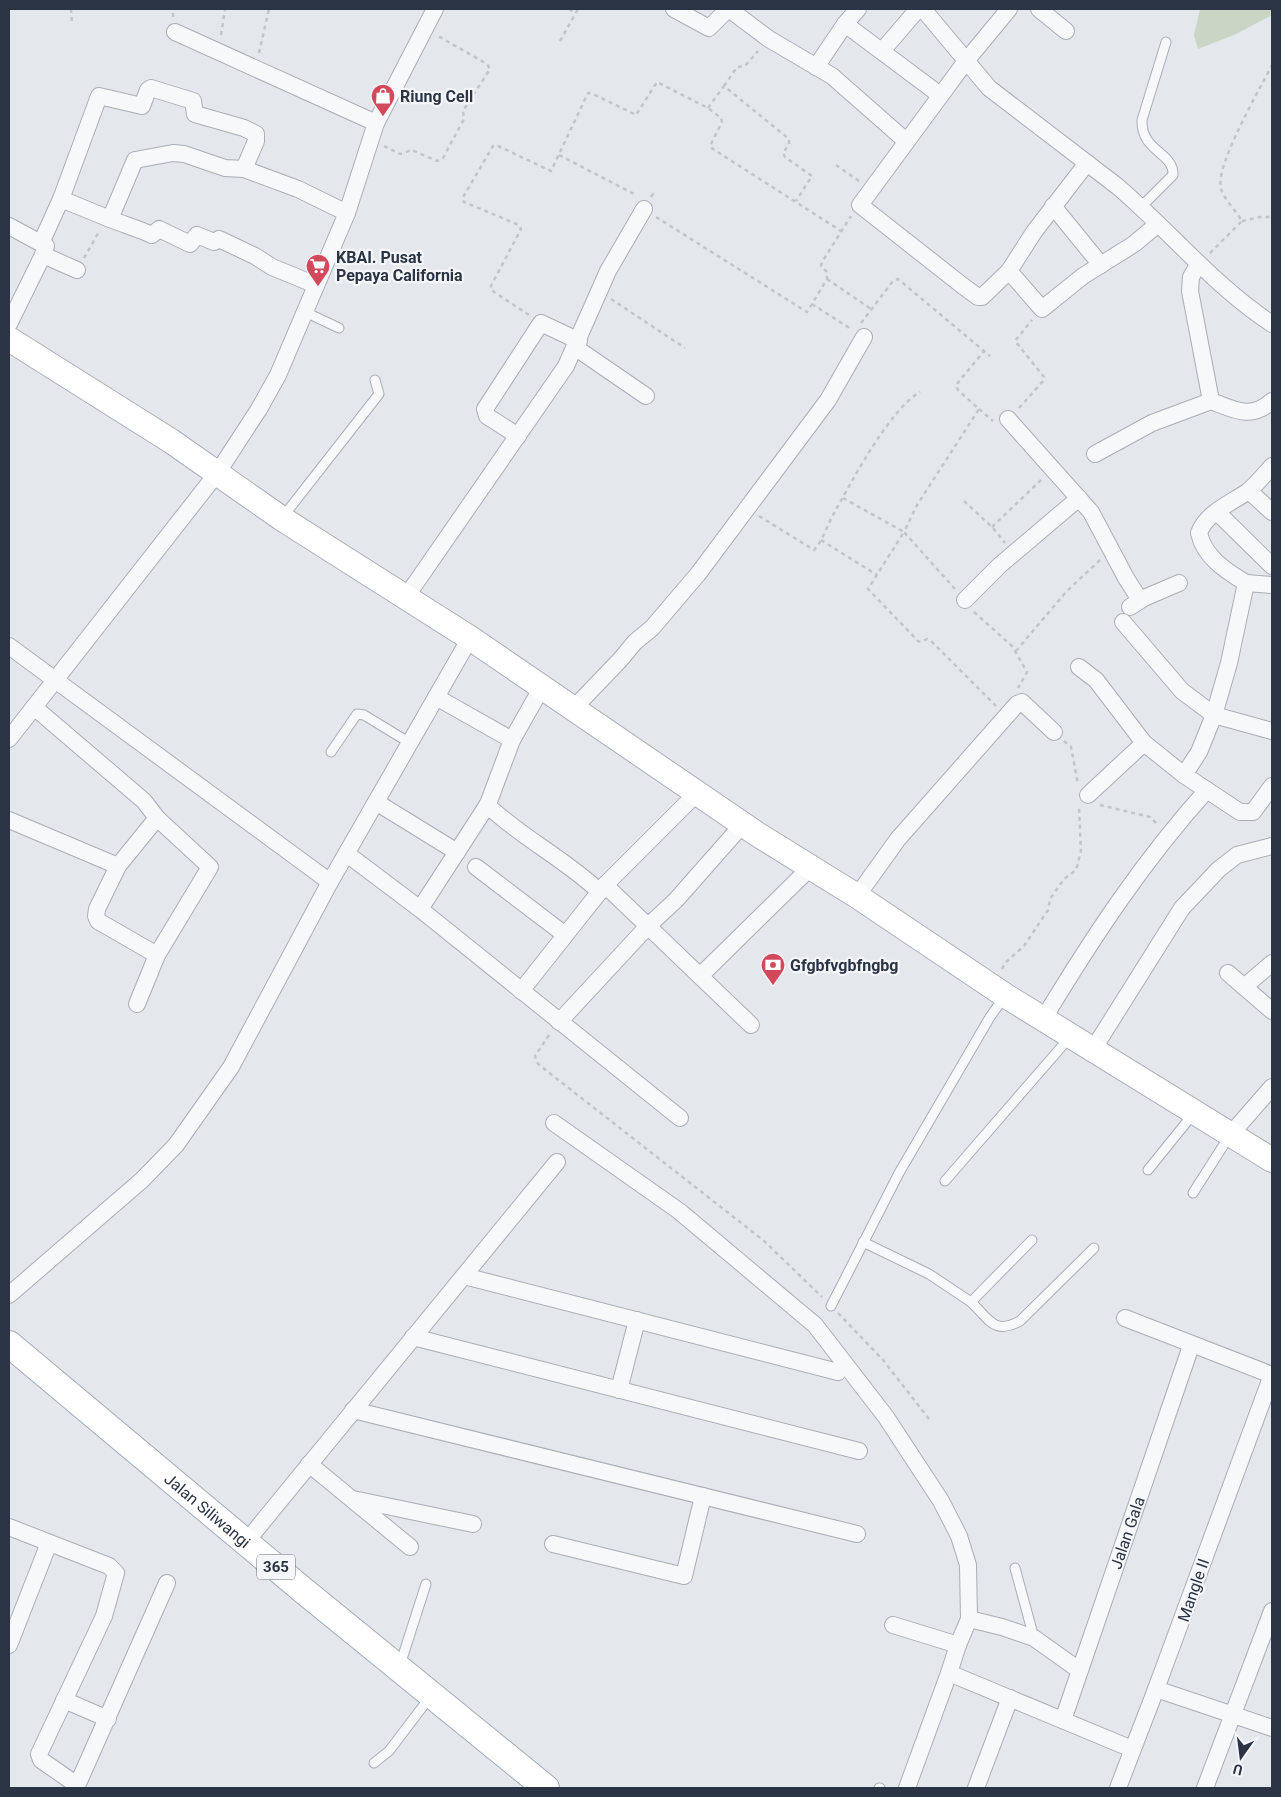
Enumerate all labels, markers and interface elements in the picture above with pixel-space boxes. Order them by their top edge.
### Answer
shop icon: Riung Cell [370,83,396,117]
place label: Riung Cell [400,87,473,106]
place label: KBAI. Pusat Pepaya California [336,248,463,285]
supermarket icon: KBAI. Pusat Pepaya California [305,253,331,287]
bank icon: Gfgbfvgbfngbg [760,952,786,986]
place label: Gfgbfvgbfngbg [790,956,898,975]
street label: Jalan Siliwangi [160,1469,254,1552]
street label: Jalan Gala [1106,1494,1149,1571]
road number: 365 [257,1554,295,1580]
street label: Mangle II [1174,1556,1213,1624]
north arrow [1216,1732,1266,1782]
text: U [1231,1761,1244,1778]

